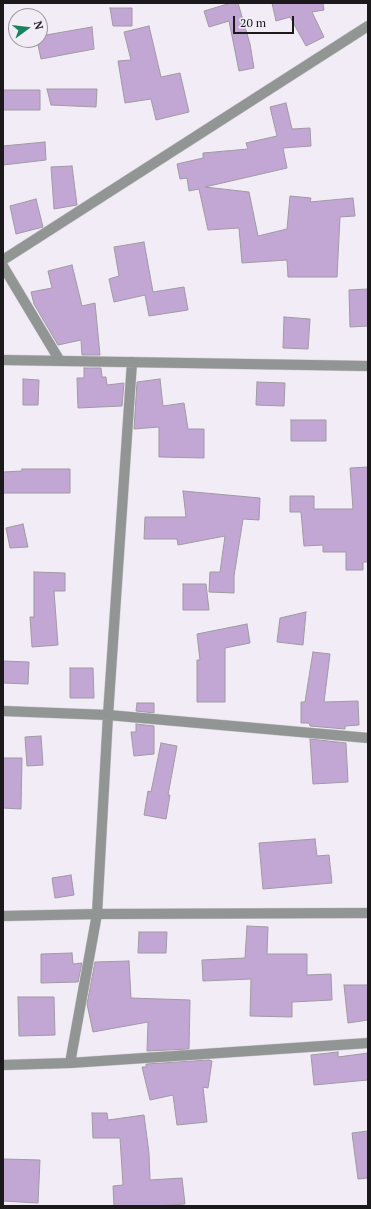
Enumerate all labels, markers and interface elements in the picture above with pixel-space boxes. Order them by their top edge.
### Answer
north arrow [8,8,48,48]
scale bar [235,8,296,34]
text: 20 m [240,15,266,30]
text: N [31,19,46,31]

